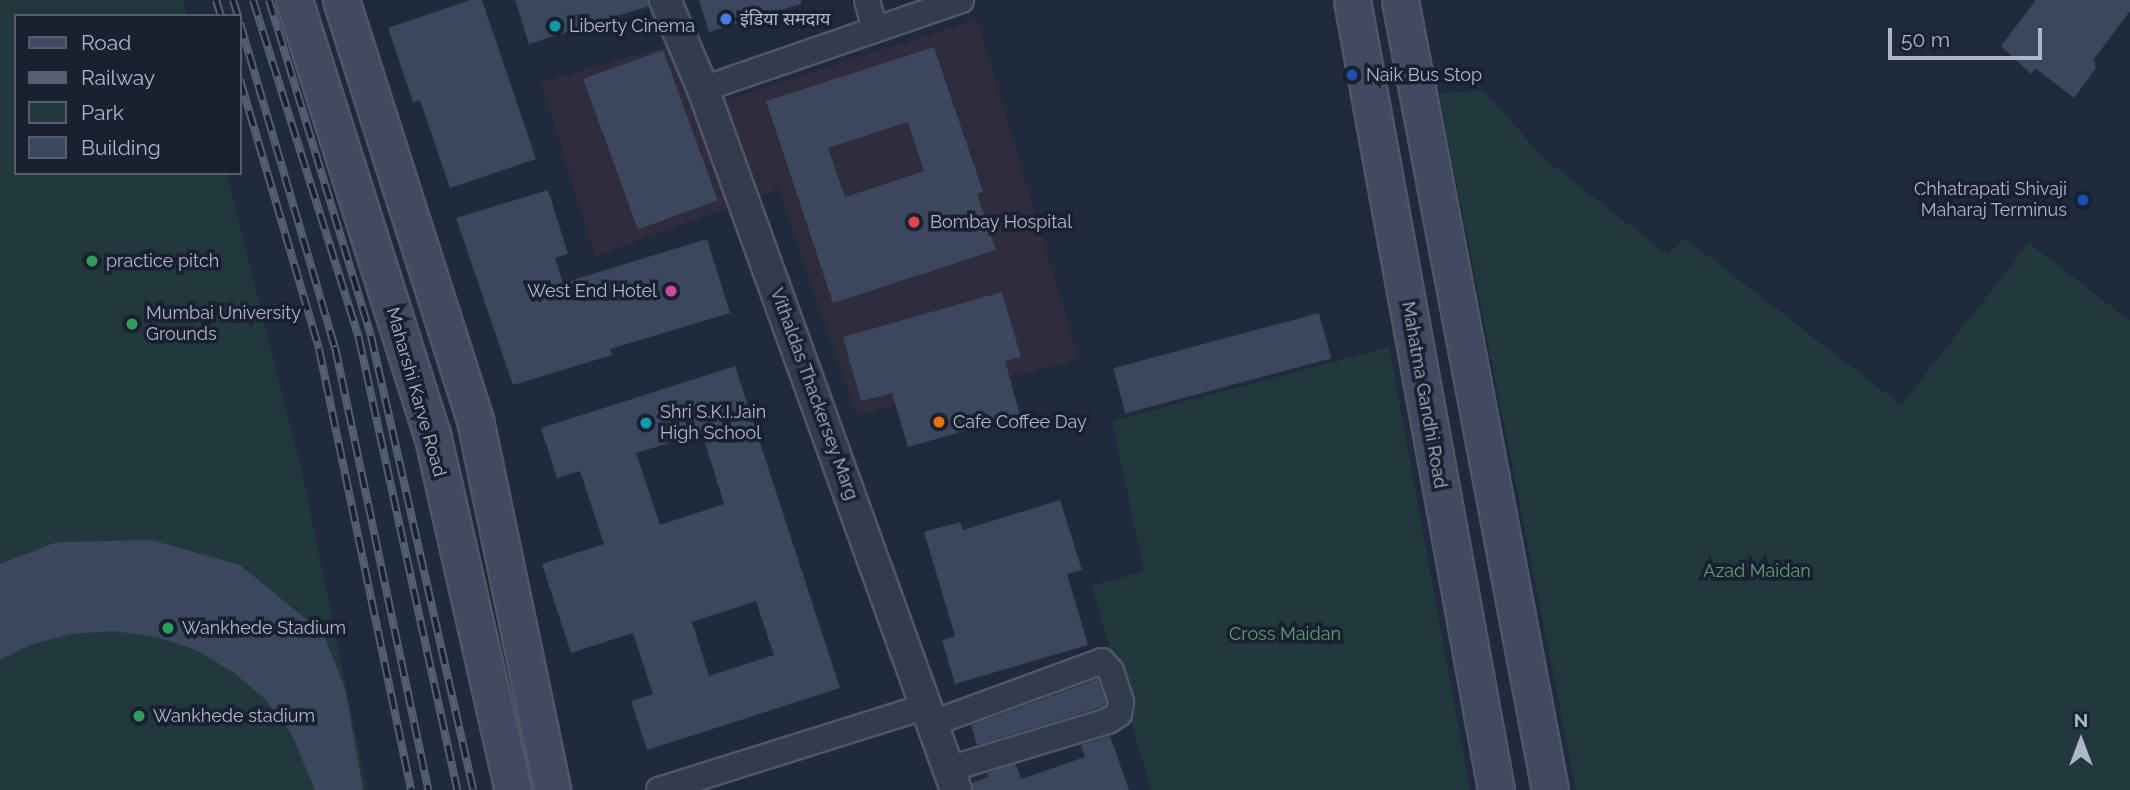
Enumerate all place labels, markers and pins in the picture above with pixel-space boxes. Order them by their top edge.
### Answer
place label: इंडिया समदाय [740,8,830,30]
marker: इंडिया समदाय [718,11,734,27]
place label: Liberty Cinema [569,15,695,37]
marker: Liberty Cinema [547,18,563,34]
place label: Naik Bus Stop [1366,64,1482,86]
marker: Naik Bus Stop [1344,67,1360,83]
place label: Chhatrapati Shivaji Maharaj Terminus [1914,179,2067,222]
marker: Chhatrapati Shivaji Maharaj Terminus [2073,190,2093,210]
place label: Bombay Hospital [930,211,1073,233]
marker: Bombay Hospital [904,212,924,232]
place label: practice pitch [106,250,219,272]
marker: practice pitch [84,253,100,269]
place label: West End Hotel [527,280,657,302]
marker: West End Hotel [663,283,679,299]
place label: Mumbai University Grounds [146,303,301,346]
marker: Mumbai University Grounds [124,316,140,332]
place label: Shri S.K.I.Jain High School [660,402,766,444]
place label: Cafe Coffee Day [953,411,1087,433]
marker: Cafe Coffee Day [931,414,947,430]
marker: Shri S.K.I.Jain High School [638,415,654,431]
place label: Wankhede Stadium [182,617,346,639]
marker: Wankhede Stadium [160,620,176,636]
place label: Wankhede stadium [153,705,315,727]
marker: Wankhede stadium [131,708,147,724]

